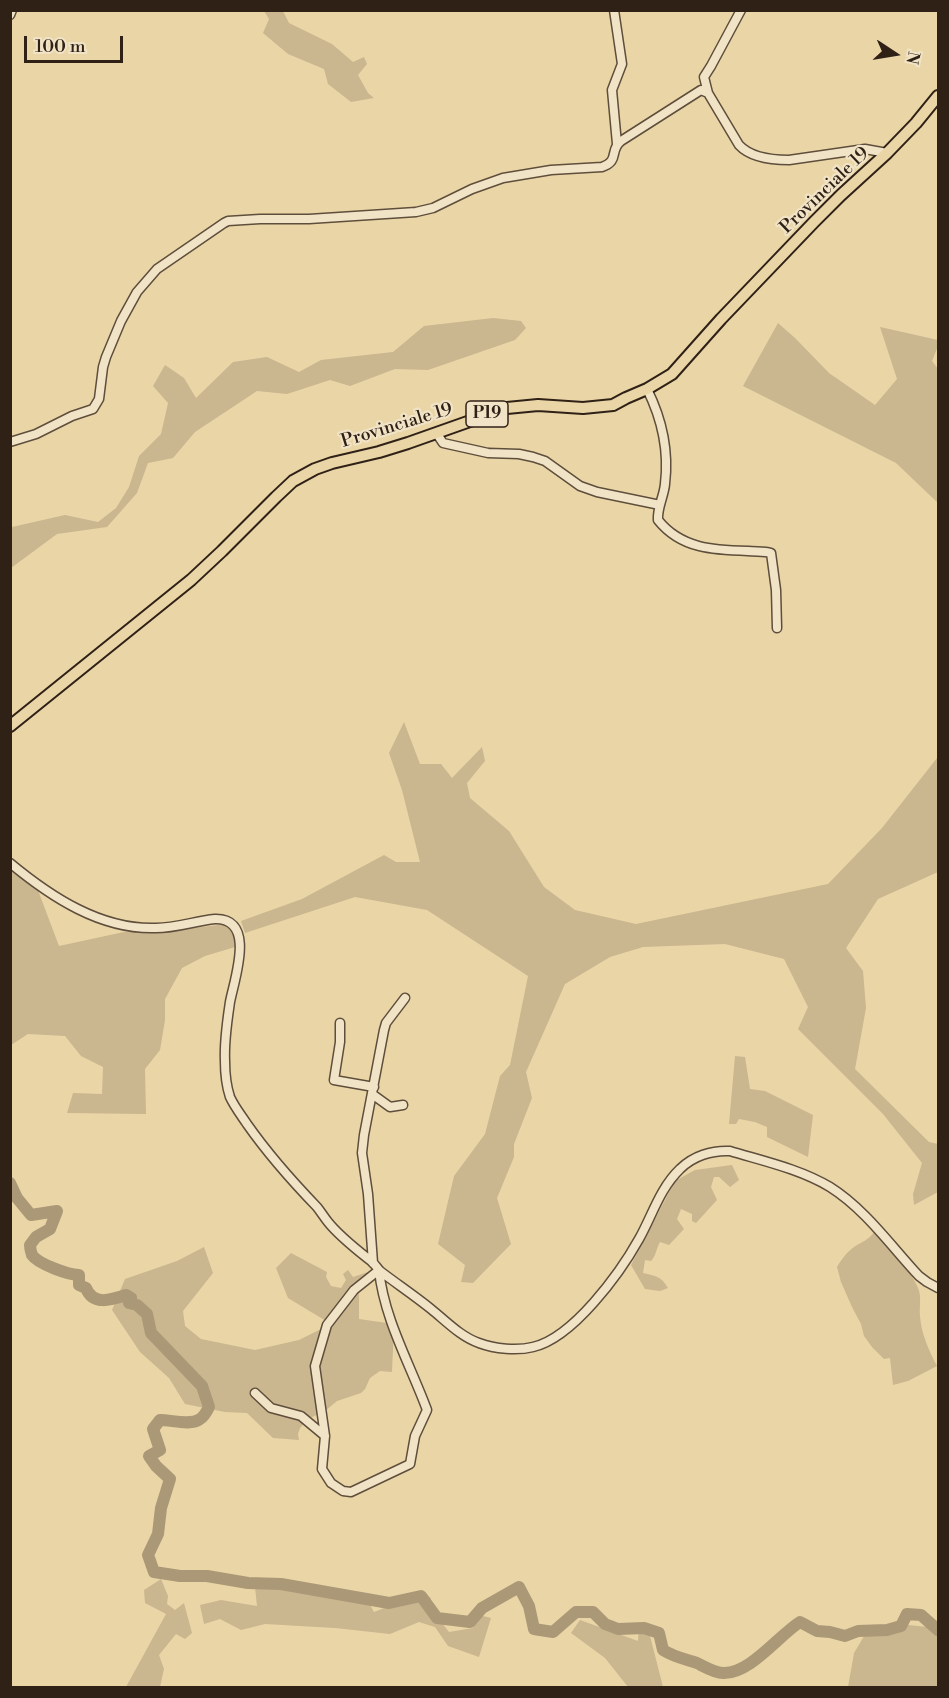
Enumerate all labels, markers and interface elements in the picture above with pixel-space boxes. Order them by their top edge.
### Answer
scale bar [27,24,126,62]
north arrow [865,24,925,84]
text: 100 m [35,35,86,58]
text: N [902,49,924,66]
street label: Provinciale 19 [776,143,874,239]
street label: Provinciale 19 [339,399,455,453]
road number: P19 [466,401,508,427]

